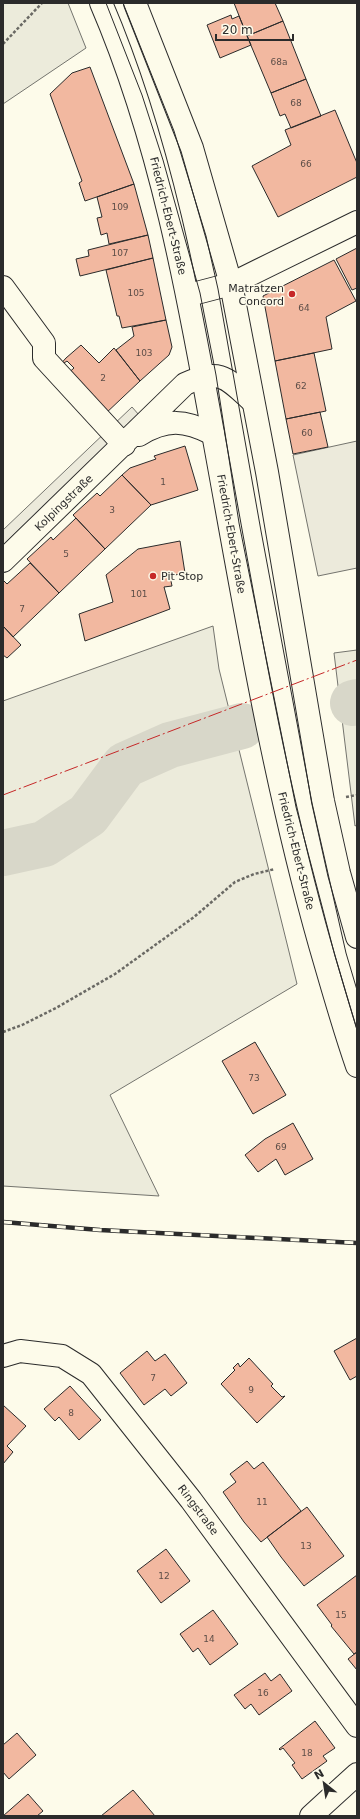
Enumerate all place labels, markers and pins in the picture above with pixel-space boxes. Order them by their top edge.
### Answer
place label: Matratzen Concord [228,282,284,308]
marker: Matratzen Concord [287,289,297,299]
place label: Pit Stop [161,570,203,583]
marker: Pit Stop [148,571,158,581]

